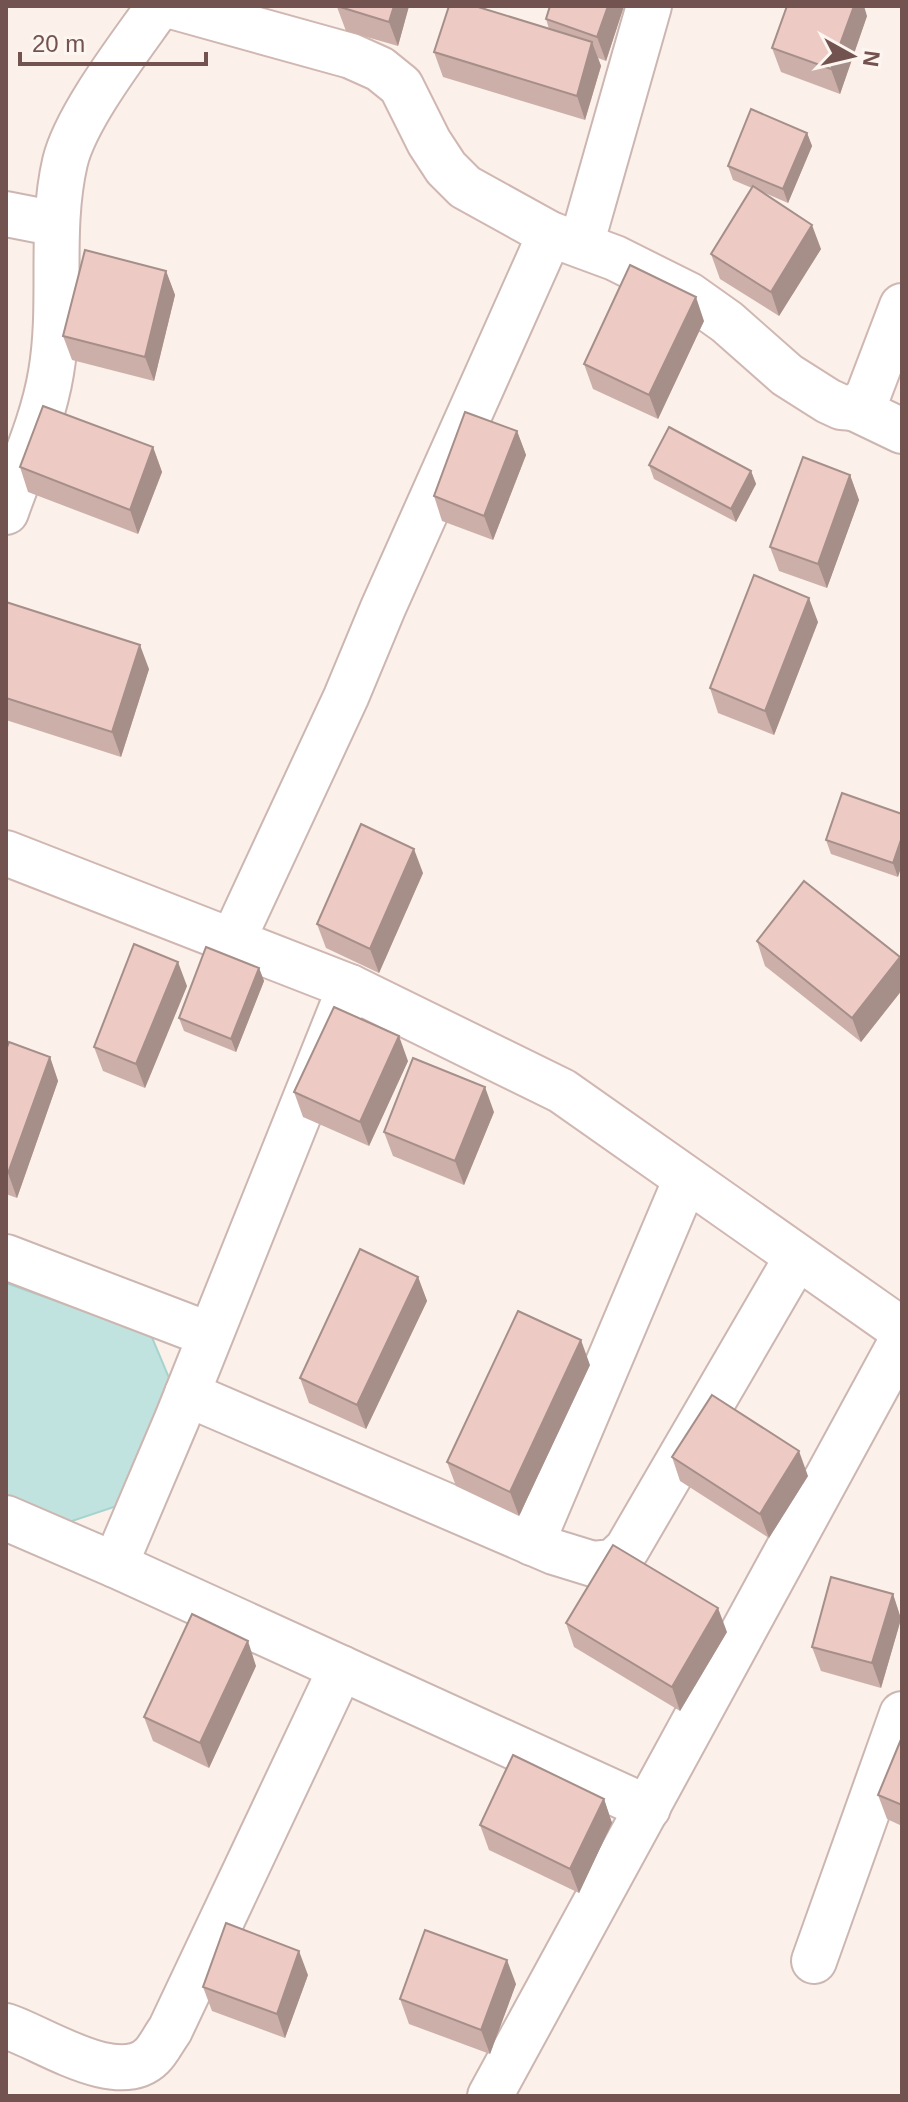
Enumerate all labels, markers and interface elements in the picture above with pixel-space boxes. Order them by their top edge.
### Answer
scale bar [20,16,206,66]
north arrow [812,16,892,96]
text: 20 m [32,30,85,57]
text: N [858,49,885,68]

